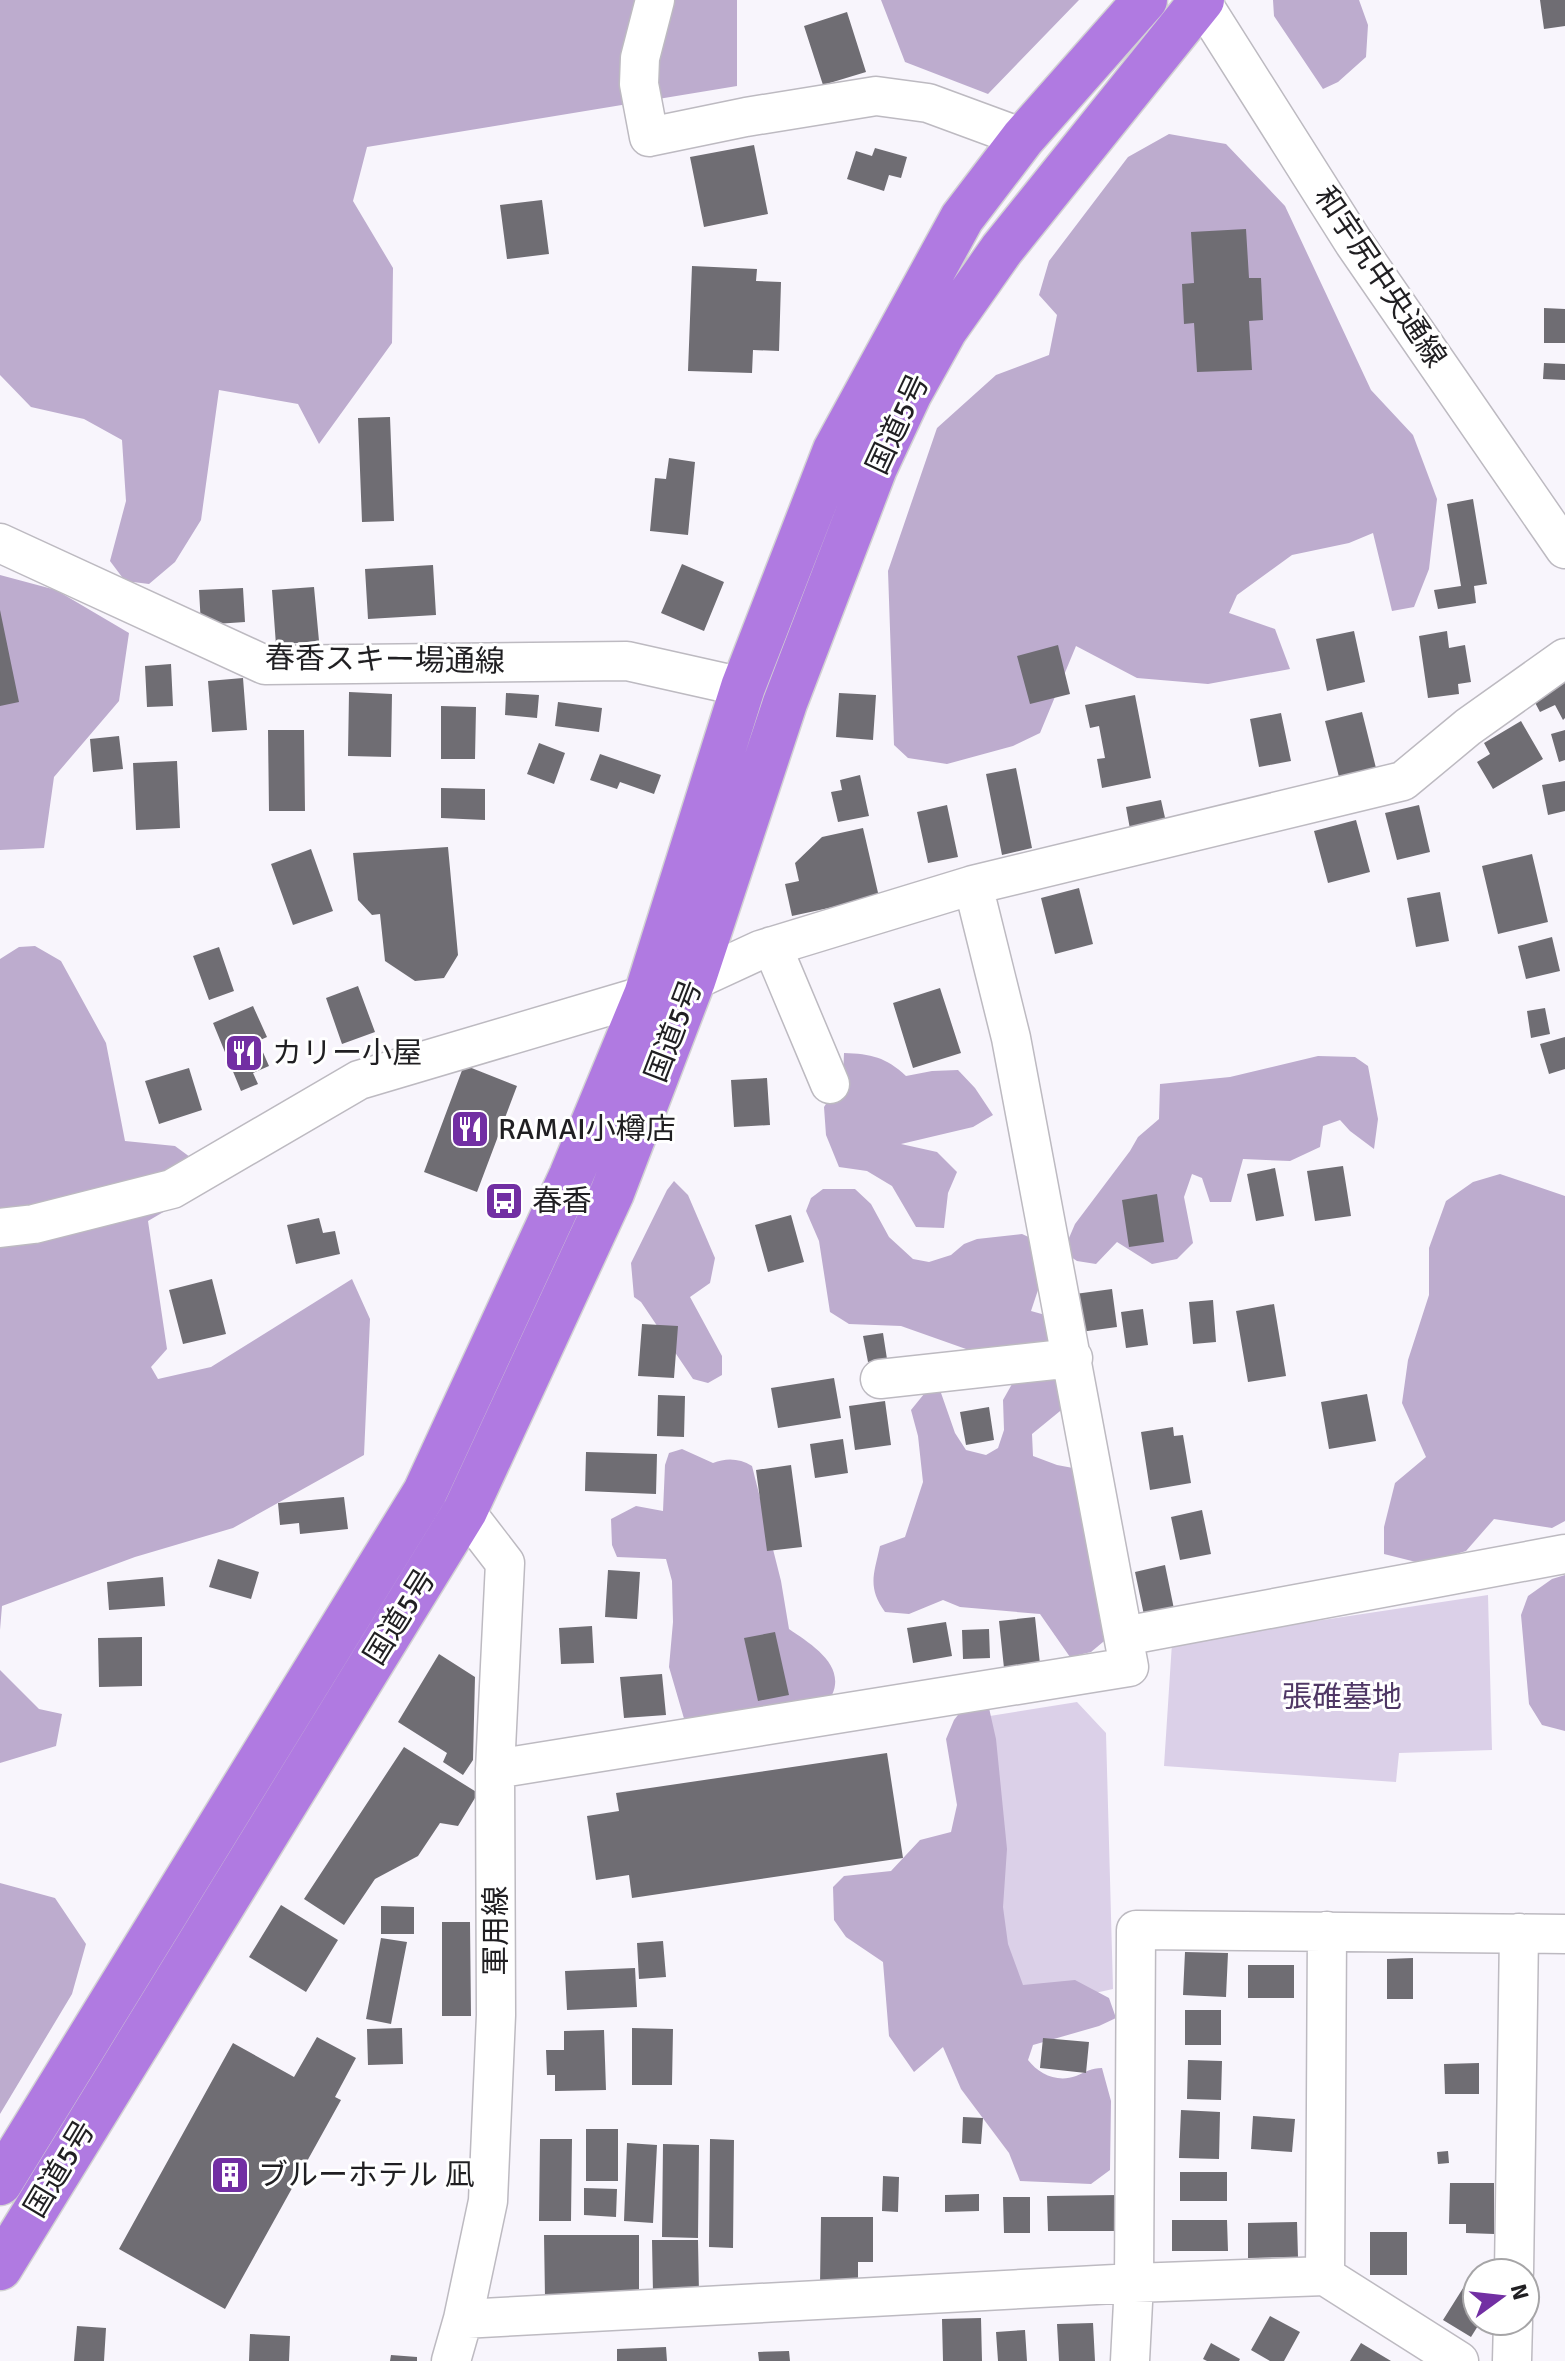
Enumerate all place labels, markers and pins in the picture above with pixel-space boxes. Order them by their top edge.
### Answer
restaurant icon: カリー小屋 [223,1032,265,1074]
place label: カリー小屋 [272,1035,422,1072]
restaurant icon: RAMAI小樽店 [449,1108,491,1150]
place label: RAMAI小樽店 [498,1111,676,1148]
bus stop icon: 春香 [483,1180,525,1222]
place label: 春香 [532,1183,592,1220]
building icon: ブルーホテル 凪 [209,2154,251,2196]
place label: ブルーホテル 凪 [258,2157,475,2194]

